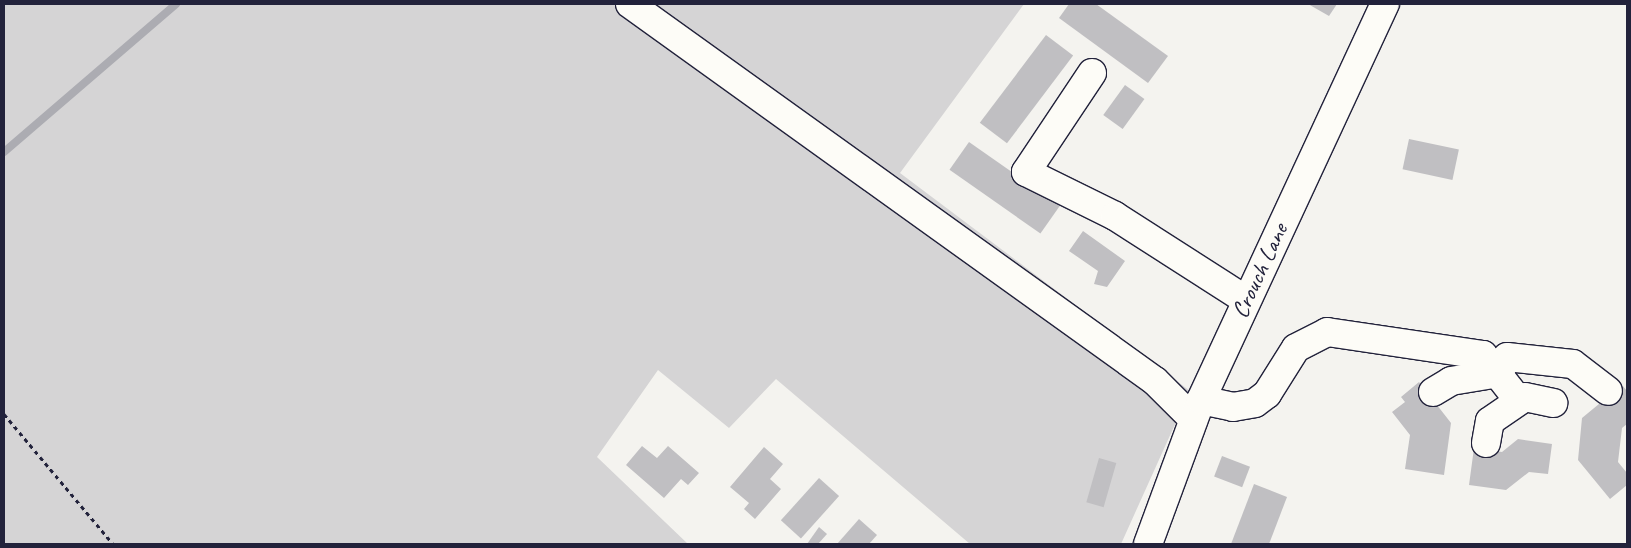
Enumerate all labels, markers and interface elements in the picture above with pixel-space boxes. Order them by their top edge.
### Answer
street label: Crouch Lane [1225,219,1295,323]

